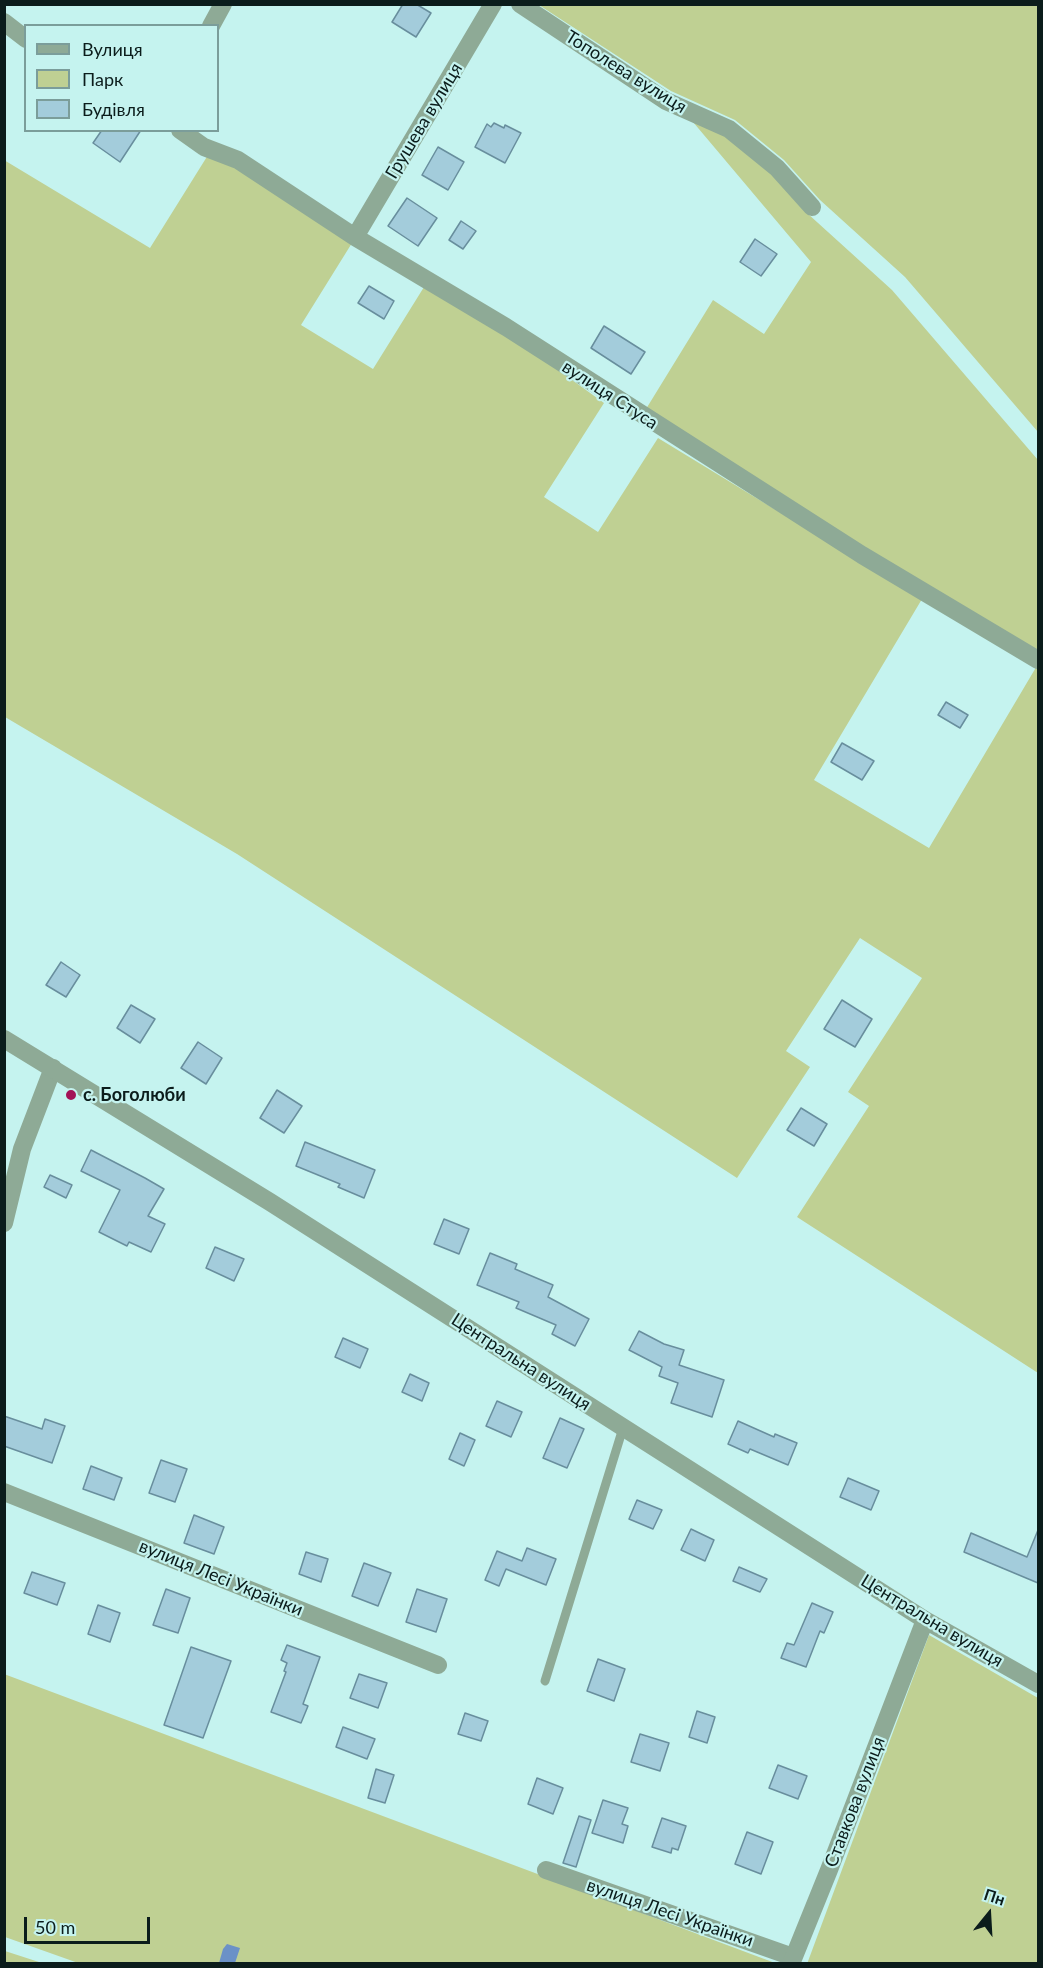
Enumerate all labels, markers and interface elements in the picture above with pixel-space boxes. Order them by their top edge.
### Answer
legend [24,24,219,132]
street label: Тополева вулиця [561,26,691,118]
text: Вулиця [82,38,143,60]
street label: Грушева вулиця [381,59,467,183]
text: Парк [82,68,123,90]
text: Будівля [82,98,145,120]
street label: вулиця Стуса [558,356,662,434]
place label: с. Боголюби [83,1084,186,1106]
marker: с. Боголюби [64,1088,78,1102]
street label: Центральна вулиця [447,1309,595,1415]
street label: вулиця Лесі Українки [136,1535,306,1621]
street label: Центральна вулиця [857,1570,1007,1672]
street label: Ставкова вулиця [820,1734,890,1870]
street label: вулиця Лесі Українки [584,1874,756,1952]
north arrow [959,1884,1019,1944]
text: Пн [982,1884,1008,1909]
scale bar [27,1905,153,1943]
text: 50 m [35,1916,75,1938]

